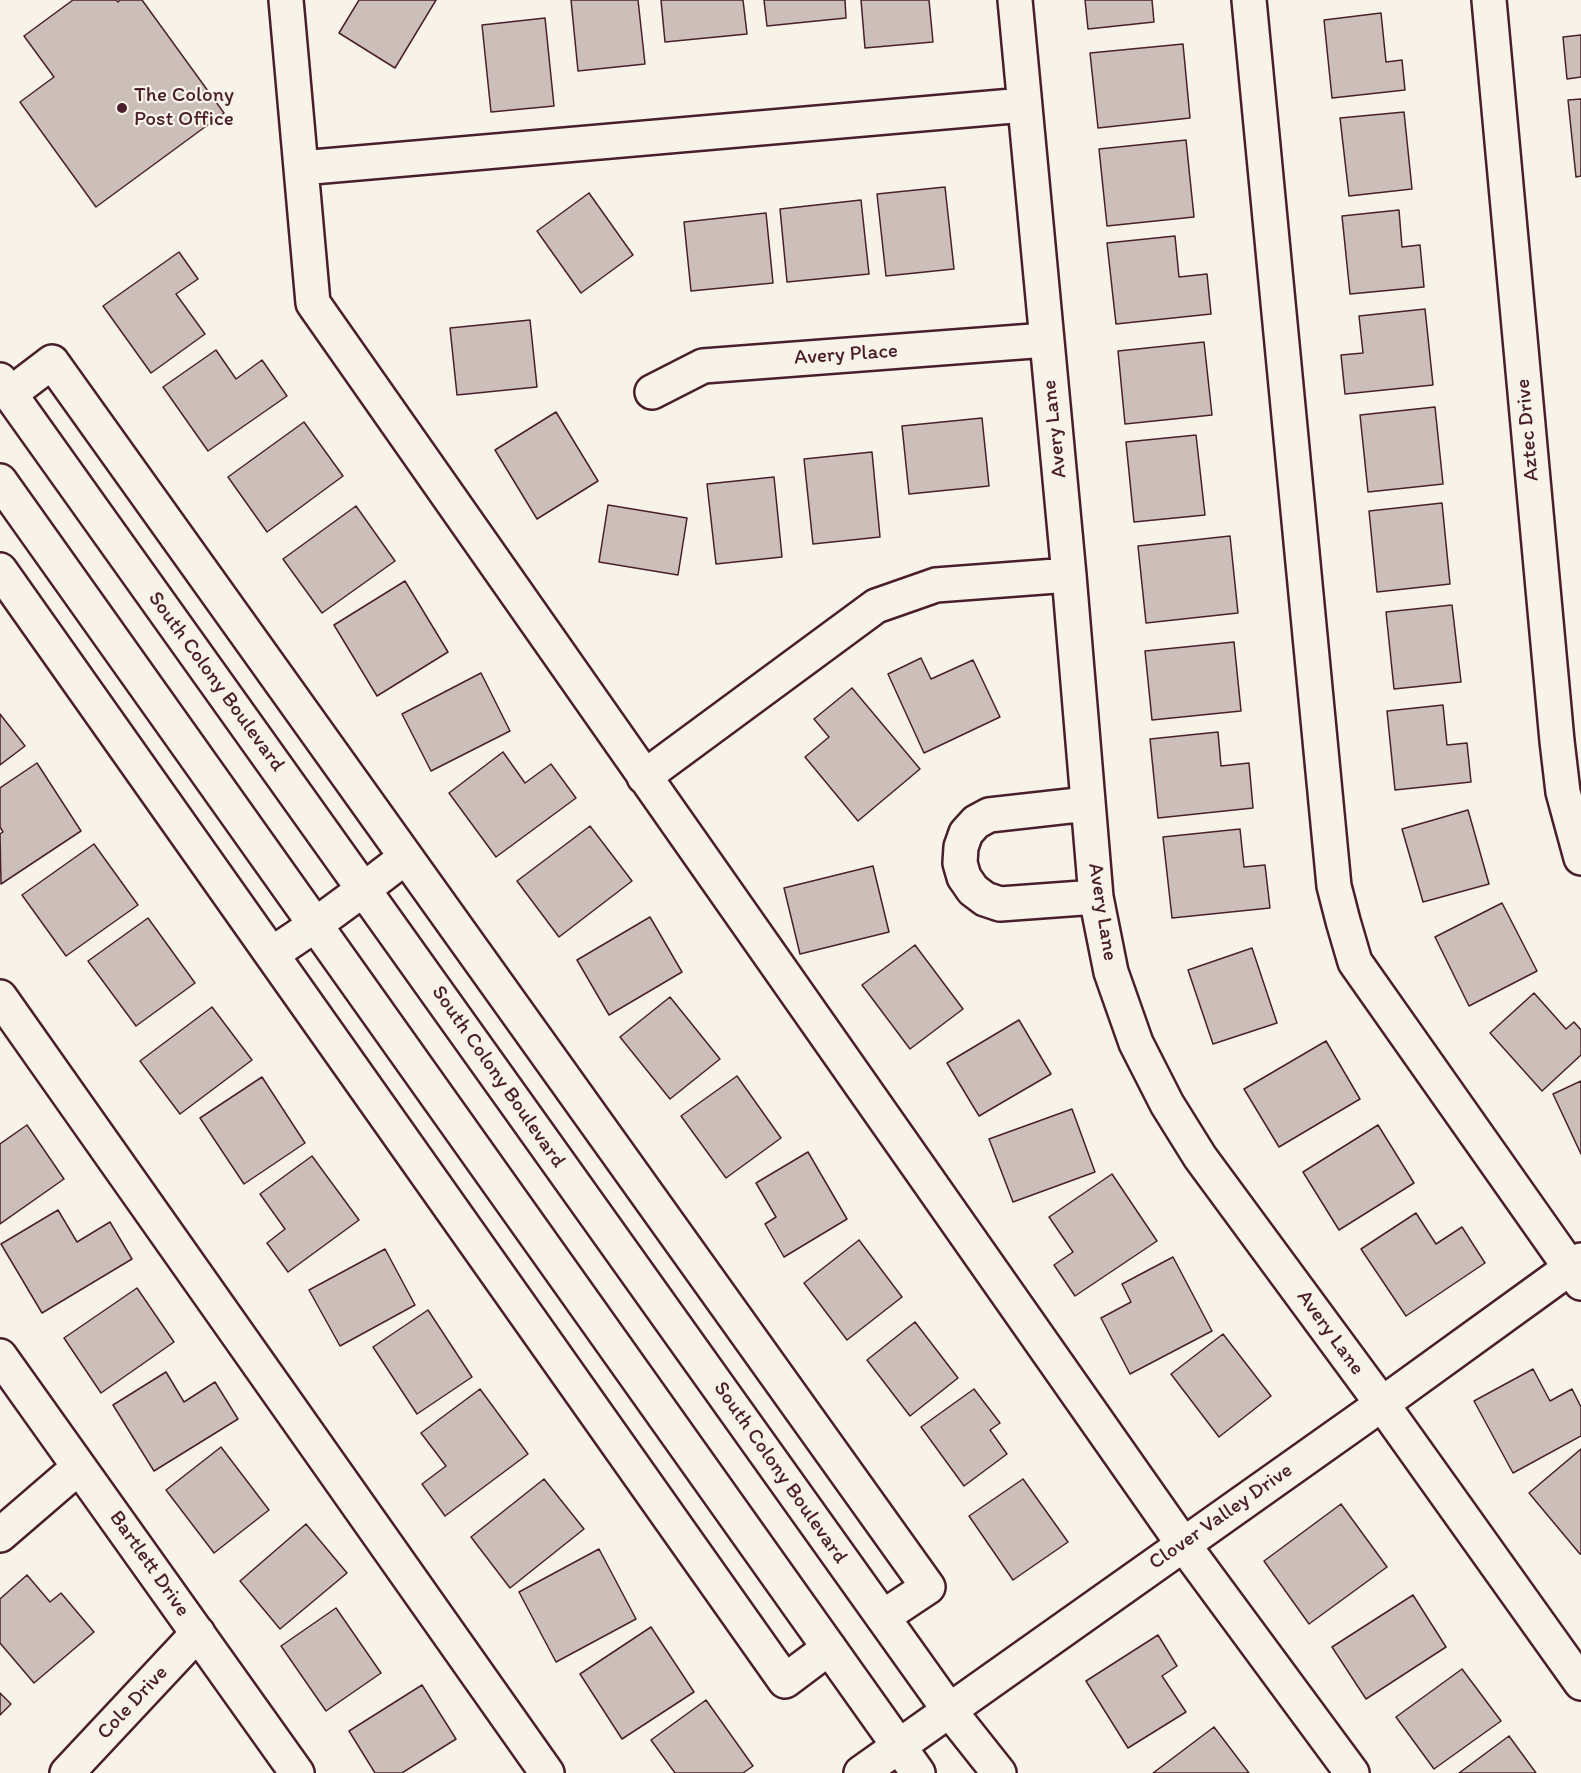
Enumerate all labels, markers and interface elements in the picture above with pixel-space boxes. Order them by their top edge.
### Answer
place label: The Colony Post Office [134,83,234,133]
marker: The Colony Post Office [115,101,129,115]
street label: Avery Place [793,339,899,371]
street label: Aztec Drive [1511,378,1545,482]
street label: Avery Lane [1037,379,1073,479]
street label: South Colony Boulevard [142,587,290,777]
street label: Avery Lane [1082,861,1122,963]
street label: South Colony Boulevard [426,981,570,1173]
street label: Avery Lane [1291,1286,1369,1380]
street label: South Colony Boulevard [708,1377,852,1569]
street label: Clover Valley Drive [1144,1458,1298,1576]
street label: Bartlett Drive [103,1506,195,1622]
street label: Cole Drive [92,1661,174,1745]

